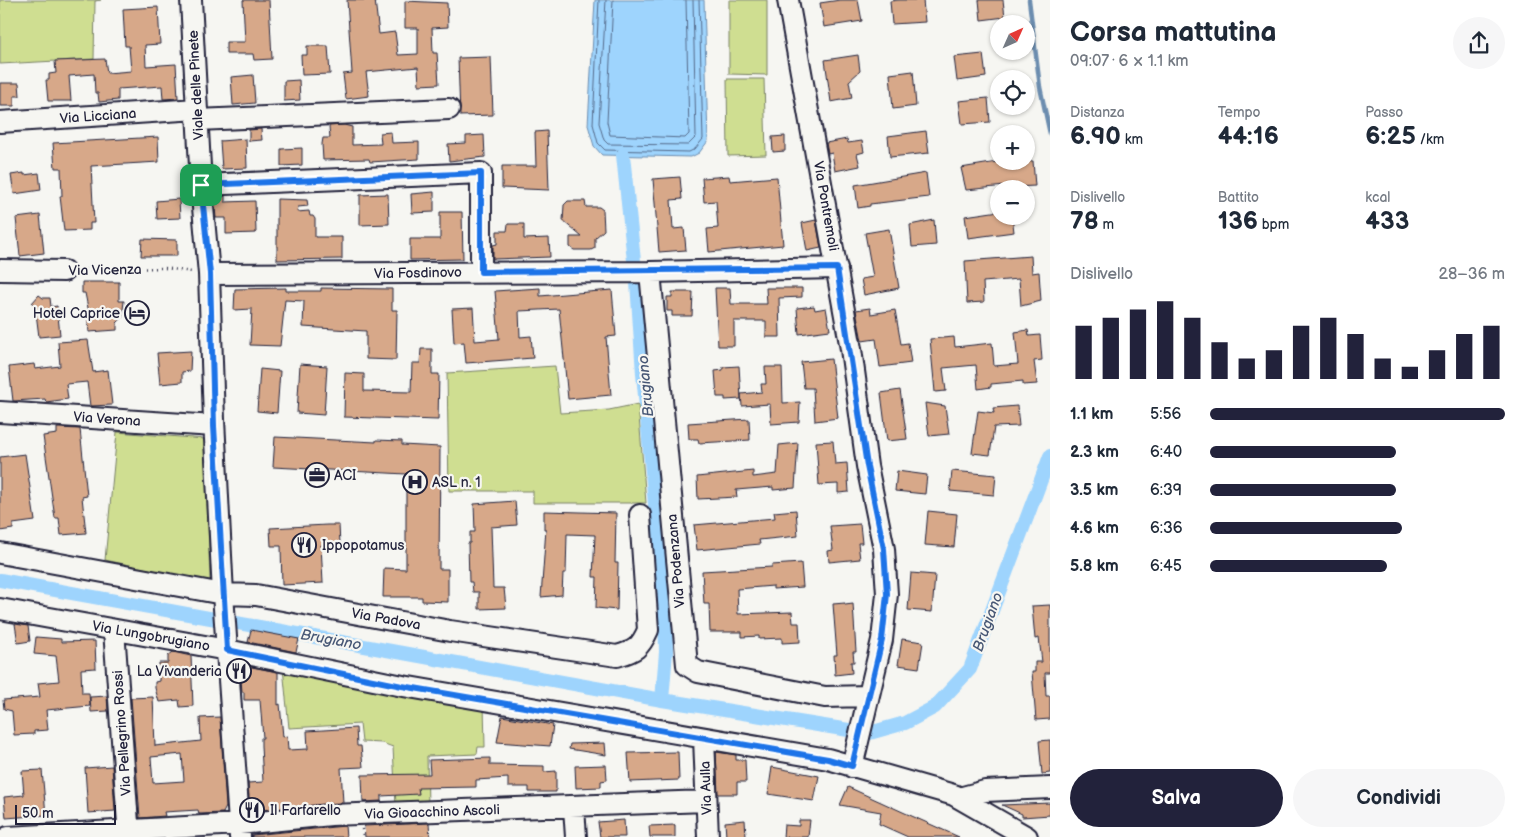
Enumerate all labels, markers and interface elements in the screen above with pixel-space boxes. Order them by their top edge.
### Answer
north arrow [990,15,1035,60]
map controls [990,15,1035,225]
text: Corsa mattutina [1070,16,1277,49]
button: share [1453,17,1505,69]
street label: Viale delle Pinete [185,30,207,140]
text: 09:07 · 6 × 1.1 km [1070,52,1189,71]
button: locate [990,70,1035,115]
text: Distanza [1070,104,1125,121]
text: Tempo [1218,104,1261,121]
text: Passo [1365,104,1403,121]
street label: Via Licciana [59,105,137,127]
text: 6.90 [1070,121,1121,152]
text: 44:16 [1218,121,1279,152]
text: 6:25 [1365,121,1416,152]
button: + [990,125,1035,170]
text: km [1121,131,1143,148]
text: /km [1416,131,1444,148]
street label: Via Pontremoli [810,160,842,252]
pin [180,164,222,206]
icon: arrive [187,171,215,199]
button: − [990,180,1035,225]
text: Dislivello [1070,189,1125,206]
text: Battito [1218,189,1259,206]
text: kcal [1365,189,1390,206]
text: 78 [1070,206,1099,237]
text: 136 [1218,206,1258,237]
text: 433 [1365,206,1409,237]
text: m [1099,216,1114,233]
text: bpm [1258,216,1289,233]
street label: Via Vicenza [68,261,142,279]
street label: Via Fosdinovo [374,264,462,282]
text: Dislivello [1070,265,1133,284]
text: 28–36 m [1439,265,1505,284]
hotel icon: Hotel Caprice [124,300,150,326]
place label: Hotel Caprice [33,305,120,322]
water label: Brugiano [634,354,658,417]
text: 1.1 km [1070,405,1113,424]
text: 5:56 [1150,405,1181,424]
street label: Via Verona [73,408,141,430]
text: 2.3 km [1070,443,1119,462]
text: 6:40 [1150,443,1182,462]
office icon: ACI [304,462,330,488]
place label: ACI [334,467,356,484]
hospital icon: ASL n. 1 [402,469,428,495]
place label: ASL n. 1 [432,474,481,491]
text: 3.5 km [1070,481,1118,500]
text: 6:39 [1150,481,1182,500]
street label: Via Podenzana [663,513,689,609]
text: 4.6 km [1070,519,1119,538]
text: 6:36 [1150,519,1183,538]
restaurant icon: Ippopotamus [291,532,317,558]
place label: Ippopotamus [322,537,405,554]
text: 5.8 km [1070,557,1119,576]
text: 6:45 [1150,557,1182,576]
water label: Brugiano [969,590,1007,654]
street label: Via Padova [350,605,422,633]
street label: Via Lungobrugiano [91,617,211,655]
water label: Brugiano [299,625,363,655]
restaurant icon: La Vivanderia [226,658,252,684]
place label: La Vivanderia [137,663,222,680]
street label: Via Pellegrino Rossi [109,670,135,796]
street label: Via Aulla [697,761,715,815]
button: Salva [1070,769,1283,827]
button: Condividi [1293,769,1505,827]
restaurant icon: Il Farfarello [239,797,265,823]
street label: Via Gioacchino Ascoli [364,801,500,823]
scale bar [15,802,116,825]
place label: Il Farfarello [270,802,341,819]
text: 50 m [22,805,54,822]

